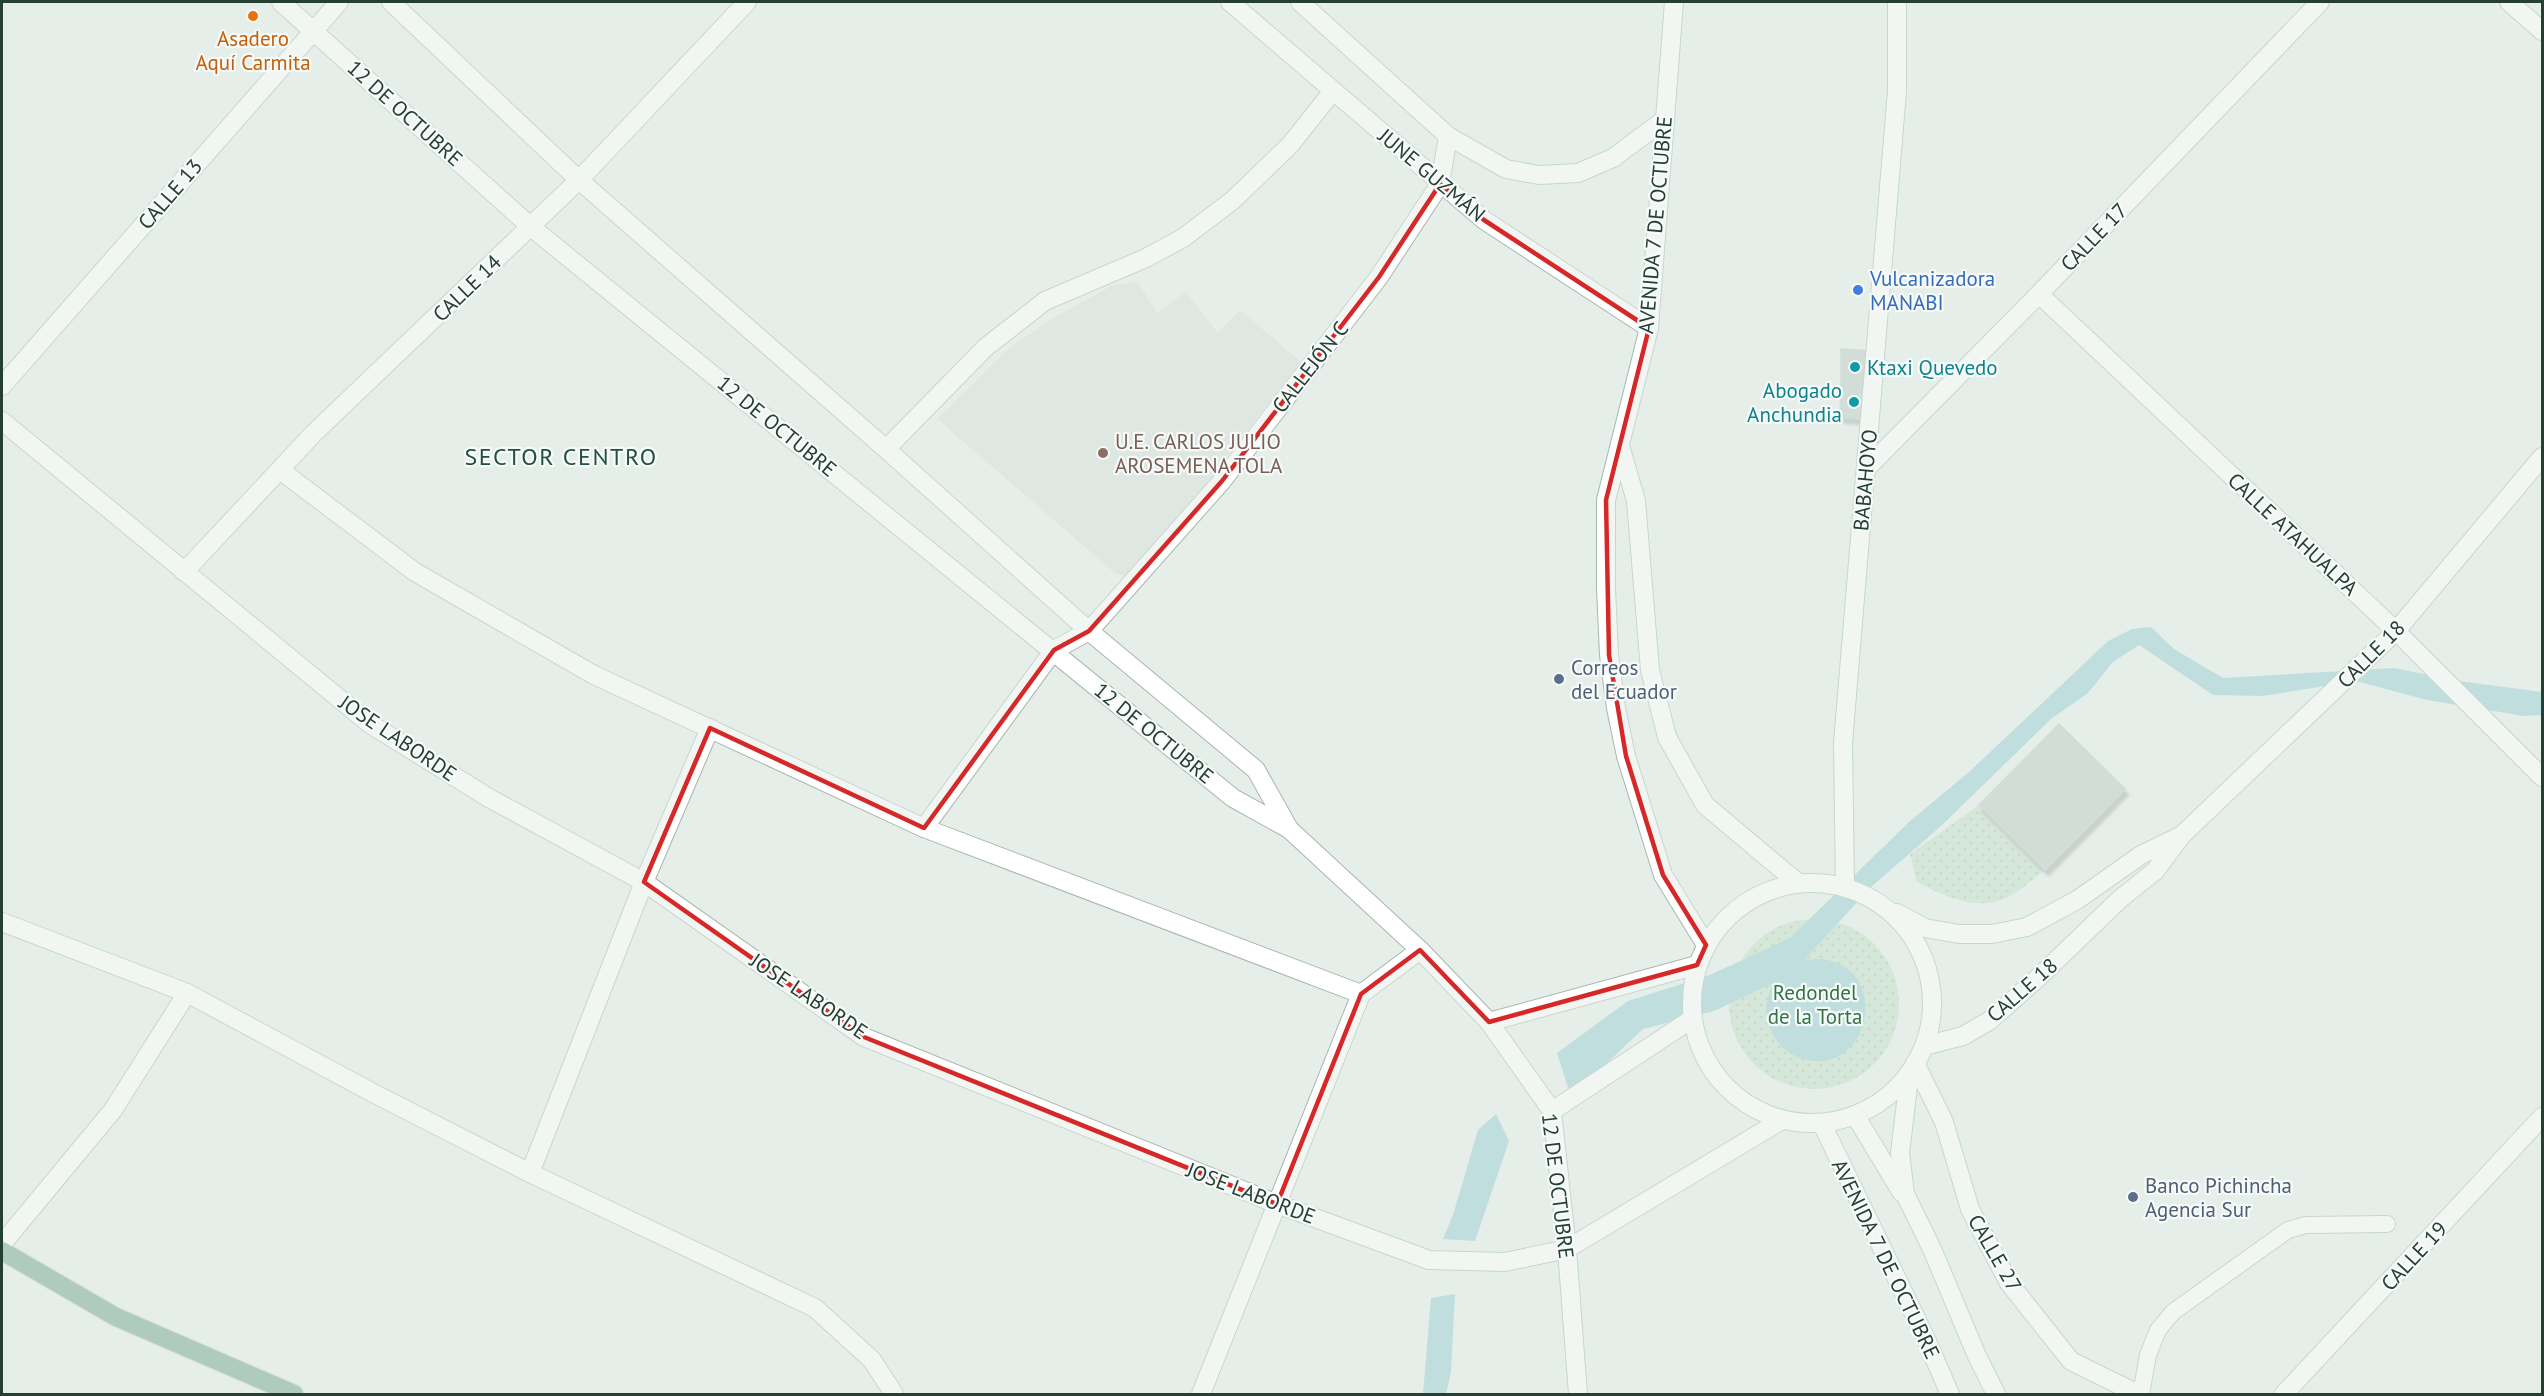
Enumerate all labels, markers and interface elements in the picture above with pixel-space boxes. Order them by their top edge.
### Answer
marker: Asadero Aquí Carmita [246,9,260,23]
place label: Asadero Aquí Carmita [195,25,311,76]
street label: 12 DE OCTUBRE [342,54,468,172]
street label: AVENIDA 7 DE OCTUBRE [1632,115,1678,335]
street label: JUNE GUZMÁN [1372,122,1491,228]
street label: CALLE 13 [132,153,208,235]
street label: CALLE 17 [2055,197,2133,277]
street label: CALLE 14 [427,249,507,327]
place label: Vulcanizadora MANABI [1869,265,1995,316]
marker: Vulcanizadora MANABI [1851,283,1865,297]
street label: CALLEJÓN C [1266,316,1354,418]
place label: Ktaxi Quevedo [1867,354,1998,381]
marker: Ktaxi Quevedo [1848,360,1862,374]
street label: 12 DE OCTUBRE [712,369,842,483]
place label: Abogado Anchundia [1747,377,1842,428]
marker: Abogado Anchundia [1847,395,1861,409]
place label: U.E. CARLOS JULIO AROSEMENA TOLA [1115,428,1283,479]
street label: BABAHOYO [1847,428,1883,532]
district label: SECTOR CENTRO [464,441,658,472]
marker: U.E. CARLOS JULIO AROSEMENA TOLA [1096,446,1110,460]
street label: CALLE ATAHUALPA [2222,467,2364,602]
street label: CALLE 18 [2331,614,2411,694]
place label: Correos del Ecuador [1571,654,1677,705]
marker: Correos del Ecuador [1552,672,1566,686]
street label: 12 DE OCTUBRE [1089,676,1219,790]
street label: JOSE LABORDE [333,688,462,787]
street label: JOSE LABORDE [744,946,873,1045]
street label: CALLE 18 [1981,952,2063,1028]
park label: Redondel de la Torta [1768,979,1862,1030]
street label: 12 DE OCTUBRE [1536,1112,1580,1260]
street label: AVENIDA 7 DE OCTUBRE [1826,1155,1946,1363]
street label: JOSE LABORDE [1182,1156,1319,1230]
place label: Banco Pichincha Agencia Sur [2145,1172,2292,1223]
marker: Banco Pichincha Agencia Sur [2126,1190,2140,1204]
street label: CALLE 27 [1962,1209,2028,1297]
street label: CALLE 19 [2375,1216,2453,1296]

